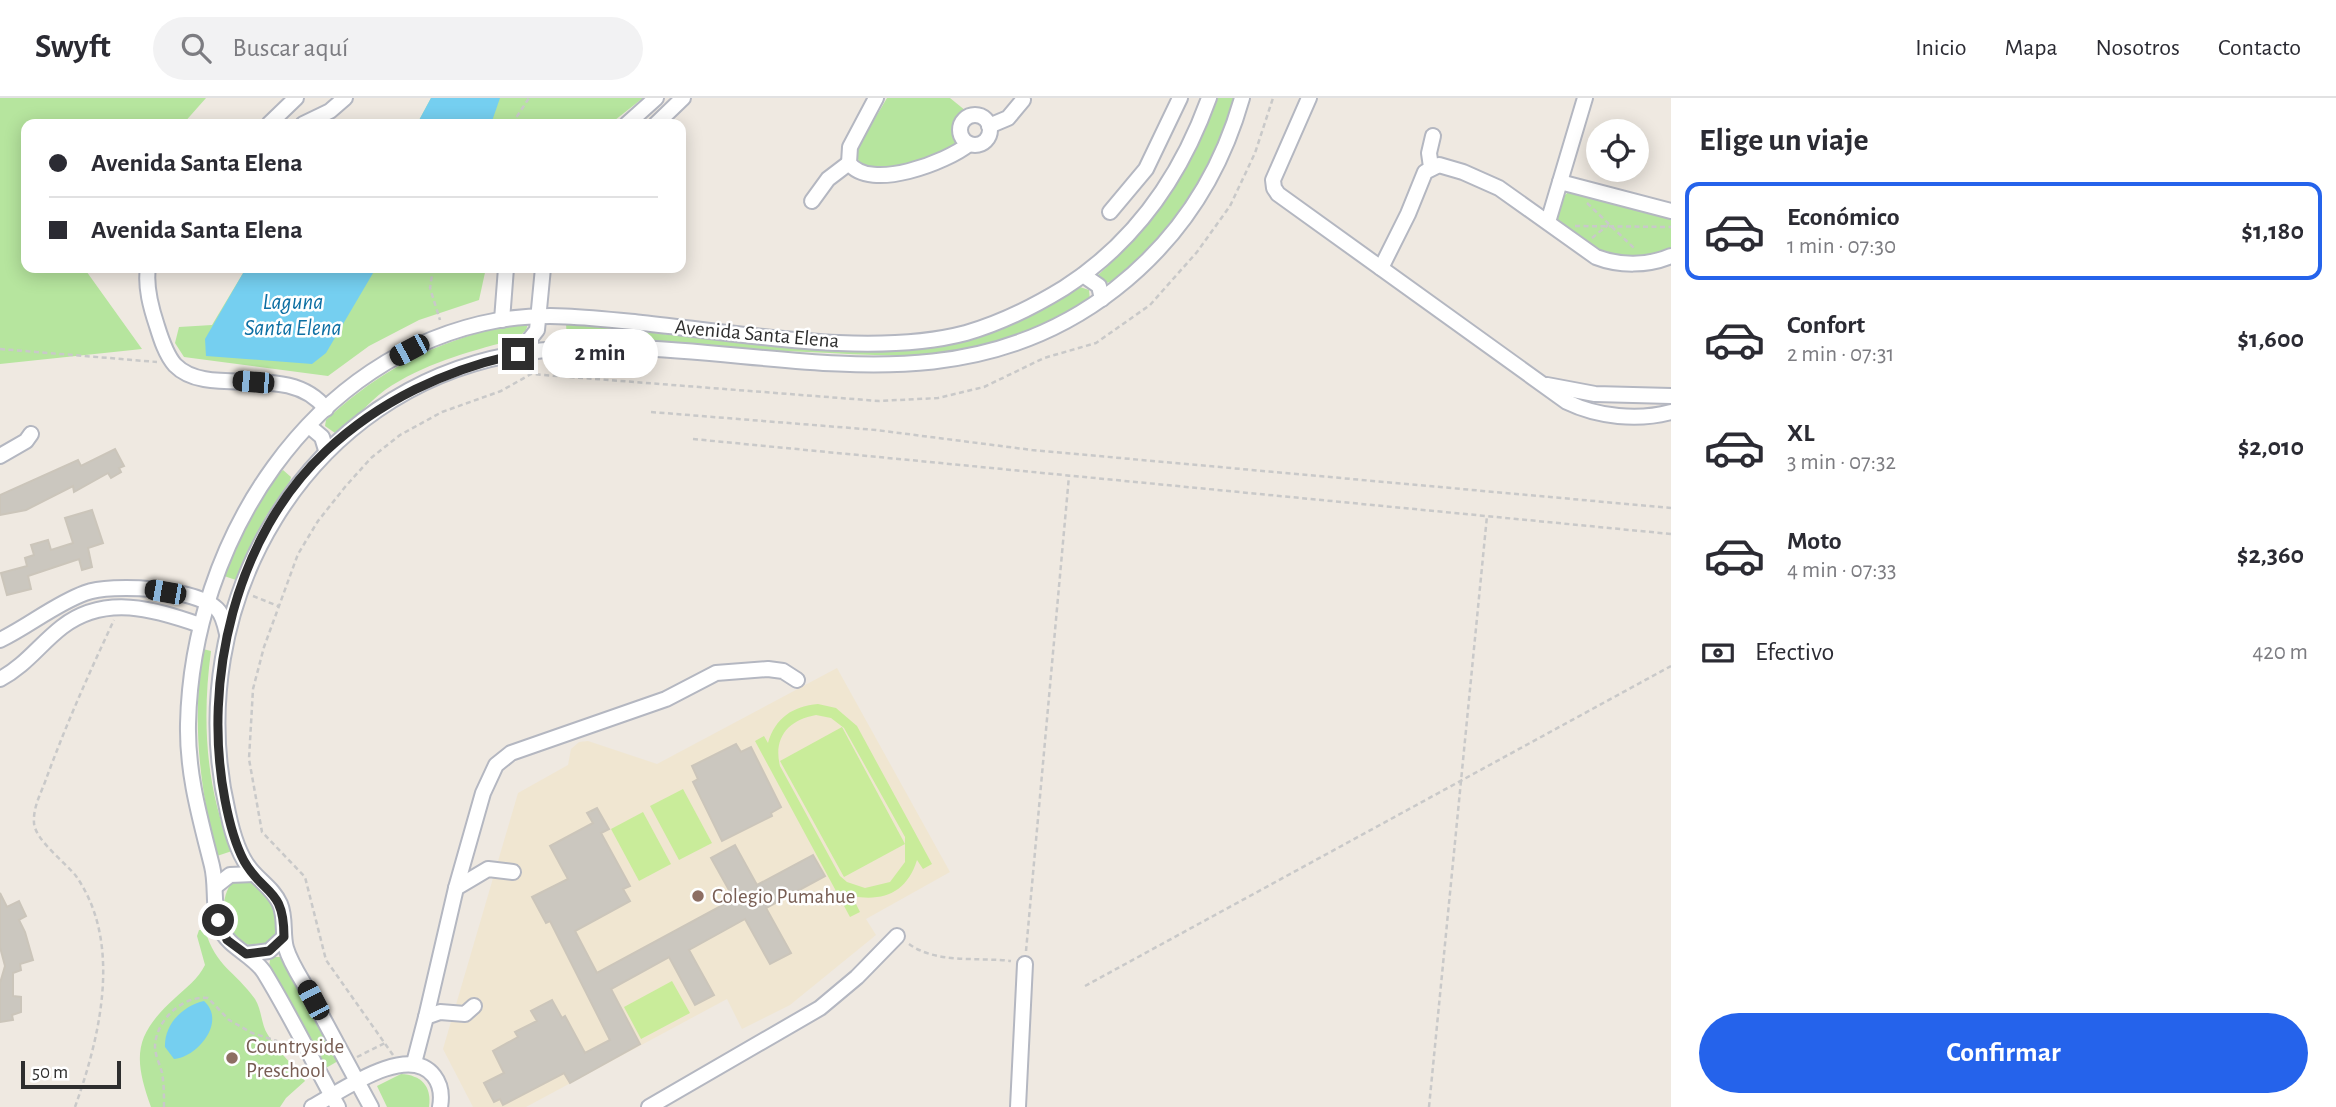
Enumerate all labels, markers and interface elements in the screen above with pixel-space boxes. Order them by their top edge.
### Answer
search box [153,17,643,80]
icon: search [177,29,215,67]
text: Swyft [35,31,111,64]
text: Buscar aquí [233,35,348,61]
text: Inicio [1915,36,1966,60]
text: Mapa [2004,36,2058,60]
text: Nosotros [2096,36,2180,60]
text: Contacto [2218,36,2301,60]
map controls [1586,119,1649,182]
button: locate [1586,119,1649,182]
text: Elige un viaje [1699,124,1869,156]
text: Avenida Santa Elena [91,150,303,176]
icon: car [1703,200,1766,263]
text: Económico [1787,204,1900,230]
text: Avenida Santa Elena [91,217,303,243]
text: $1,180 [2241,218,2304,244]
text: 1 min · 07:30 [1787,235,1896,258]
water label: Laguna Santa Elena [244,291,342,340]
icon: car [1703,308,1766,371]
text: Confort [1787,312,1865,338]
street label: Avenida Santa Elena [674,316,840,352]
text: $1,600 [2237,326,2304,352]
callout: 2 min [542,330,658,378]
car [386,331,433,369]
route end [502,338,534,370]
text: 2 min [574,342,626,365]
text: 2 min · 07:31 [1787,343,1894,366]
car [232,370,275,394]
icon: car [1703,416,1766,479]
text: XL [1787,420,1814,446]
text: $2,010 [2238,434,2304,460]
text: 3 min · 07:32 [1787,451,1896,474]
icon: car [1703,524,1766,587]
text: Moto [1787,528,1842,554]
text: $2,360 [2237,542,2304,568]
text: 4 min · 07:33 [1787,559,1897,582]
car [143,578,188,606]
icon: cash [1699,634,1737,672]
text: Efectivo [1755,639,1834,665]
text: 420 m [2252,641,2308,664]
place label: Colegio Pumahue [712,886,855,907]
marker: Colegio Pumahue [690,888,706,904]
route start [202,904,234,936]
car [294,977,333,1023]
button: Confirmar [1699,1013,2308,1093]
place label: Countryside Preschool [246,1036,344,1081]
marker: Countryside Preschool [224,1050,240,1066]
scale bar [21,1058,121,1090]
text: 50 m [32,1063,68,1082]

